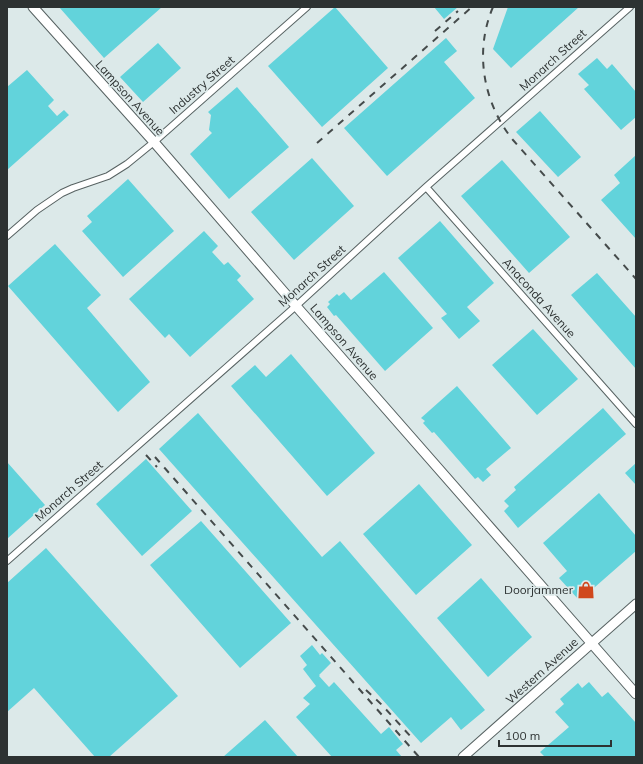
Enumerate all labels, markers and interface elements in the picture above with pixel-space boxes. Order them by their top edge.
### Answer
street label: Monarch Street [516,26,589,94]
street label: Industry Street [166,52,237,117]
street label: Lampson Avenue [93,57,168,138]
street label: Monarch Street [275,242,348,310]
street label: Anaconda Avenue [500,255,579,341]
street label: Lampson Avenue [307,300,382,383]
street label: Monarch Street [32,457,106,524]
shop icon: Doorjammer [576,580,596,600]
place label: Doorjammer [504,582,574,597]
street label: Western Avenue [502,634,581,707]
scale bar [499,722,611,748]
text: 100 m [505,728,540,743]

